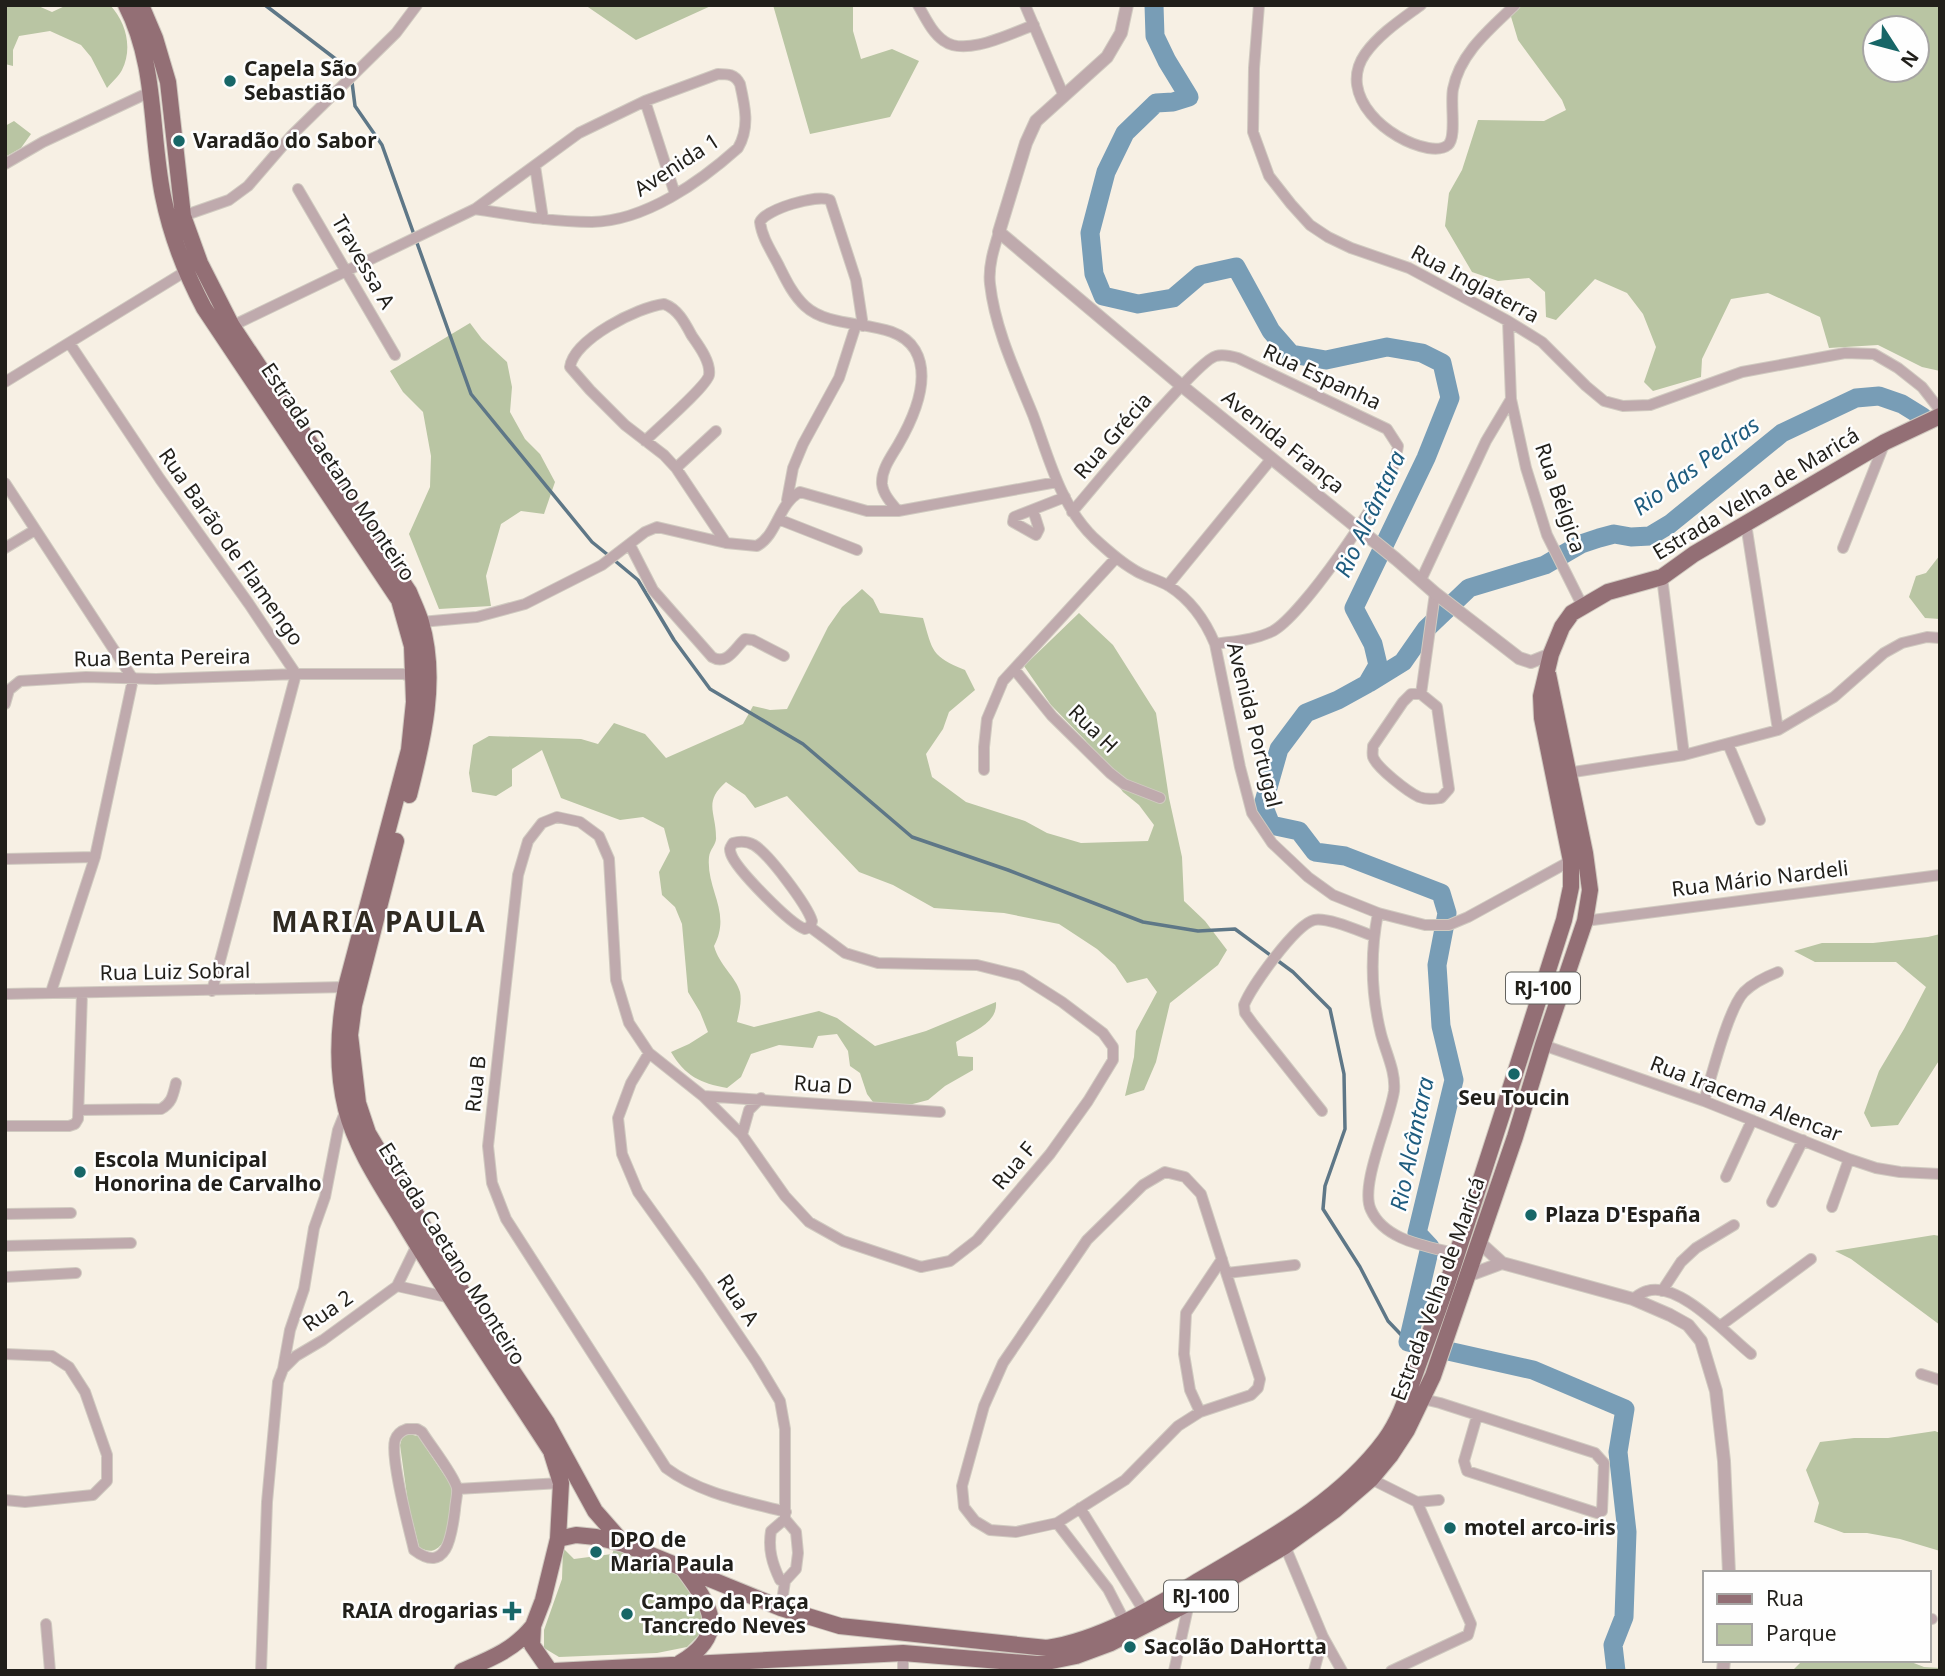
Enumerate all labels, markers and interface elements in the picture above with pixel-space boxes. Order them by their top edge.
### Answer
north arrow [1861,14,1931,84]
text: N [1895,45,1925,73]
place label: Capela São Sebastião [244,54,357,106]
marker: Capela São Sebastião [222,73,238,89]
place label: Varadão do Sabor [193,126,377,154]
street label: Avenida 1 [628,126,725,202]
marker: Varadão do Sabor [171,133,187,149]
street label: Travessa A [326,209,402,314]
street label: Rua Inglaterra [1406,238,1545,329]
street label: Rua Espanha [1259,336,1386,416]
street label: Estrada Caetano Monteiro [255,357,422,586]
street label: Avenida França [1216,383,1351,499]
street label: Rua Grécia [1067,386,1158,485]
water label: Rio das Pedras [1625,408,1765,522]
street label: Estrada Velha de Maricá [1647,420,1864,566]
street label: Rua Bélgica [1529,439,1593,556]
street label: Rua Barão de Flamengo [153,442,311,651]
water label: Rio Alcântara [1326,445,1412,582]
street label: Avenida Portugal [1221,639,1289,810]
street label: Rua Benta Pereira [73,641,251,673]
street label: Rua H [1063,698,1125,759]
street label: Rua Mário Nardeli [1670,853,1850,903]
district label: MARIA PAULA [271,902,487,940]
street label: Rua Luiz Sobral [99,956,251,986]
road number: RJ-100 [1506,972,1580,1004]
street label: Rua Iracema Alencar [1646,1049,1847,1148]
street label: Rua B [458,1054,492,1114]
marker: Seu Toucin [1506,1066,1522,1082]
street label: Rua D [793,1068,853,1100]
water label: Rio Alcântara [1381,1074,1441,1214]
place label: Seu Toucin [1458,1083,1570,1111]
street label: Rua F [985,1136,1041,1195]
street label: Estrada Caetano Monteiro [373,1137,533,1370]
place label: Escola Municipal Honorina de Carvalho [94,1145,322,1197]
marker: Escola Municipal Honorina de Carvalho [72,1164,88,1180]
street label: Estrada Velha de Maricá [1384,1173,1491,1404]
place label: Plaza D'España [1545,1200,1701,1228]
marker: Plaza D'España [1523,1207,1539,1223]
street label: Rua A [711,1268,767,1331]
street label: Rua 2 [297,1283,358,1338]
place label: motel arco-iris [1464,1513,1616,1541]
marker: motel arco-iris [1442,1520,1458,1536]
place label: DPO de Maria Paula [610,1525,734,1577]
marker: DPO de Maria Paula [588,1544,604,1560]
legend [1703,1571,1931,1662]
road number: RJ-100 [1164,1580,1238,1612]
text: Rua [1766,1584,1804,1612]
place label: Campo da Praça Tancredo Neves [641,1587,809,1639]
place label: RAIA drogarias [342,1596,498,1624]
marker: RAIA drogarias [504,1603,520,1619]
marker: Campo da Praça Tancredo Neves [619,1606,635,1622]
text: Parque [1766,1619,1836,1647]
place label: Sacolão DaHortta [1144,1632,1327,1660]
marker: Sacolão DaHortta [1122,1639,1138,1655]

